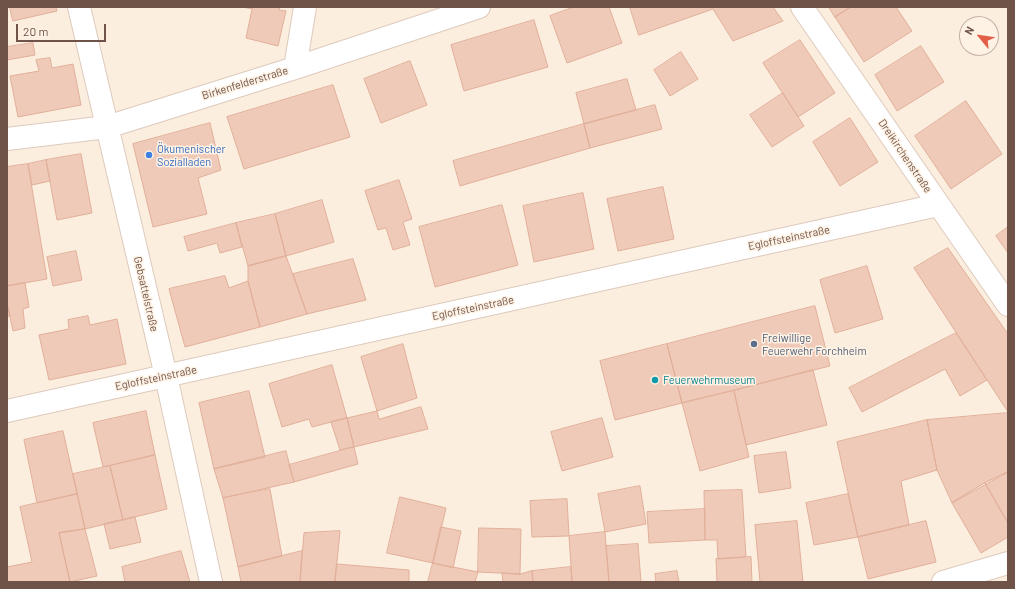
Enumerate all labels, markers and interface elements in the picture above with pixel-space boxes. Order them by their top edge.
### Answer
scale bar [18,16,108,42]
north arrow [959,16,999,56]
text: 20 m [23,24,49,38]
text: N [961,24,976,37]
street label: Birkenfelderstraße [200,64,290,102]
street label: Dreikirchenstraße [876,117,934,195]
place label: Ökumenischer Sozialladen [157,142,226,168]
marker: Ökumenischer Sozialladen [144,150,154,160]
street label: Egloffsteinstraße [747,223,831,253]
street label: Gebsattelstraße [131,255,161,333]
street label: Egloffsteinstraße [431,293,515,323]
place label: Freiwillige Feuerwehr Forchheim [762,331,866,357]
marker: Freiwillige Feuerwehr Forchheim [749,339,759,349]
street label: Egloffsteinstraße [114,363,198,393]
place label: Feuerwehrmuseum [663,373,755,387]
marker: Feuerwehrmuseum [650,375,660,385]

